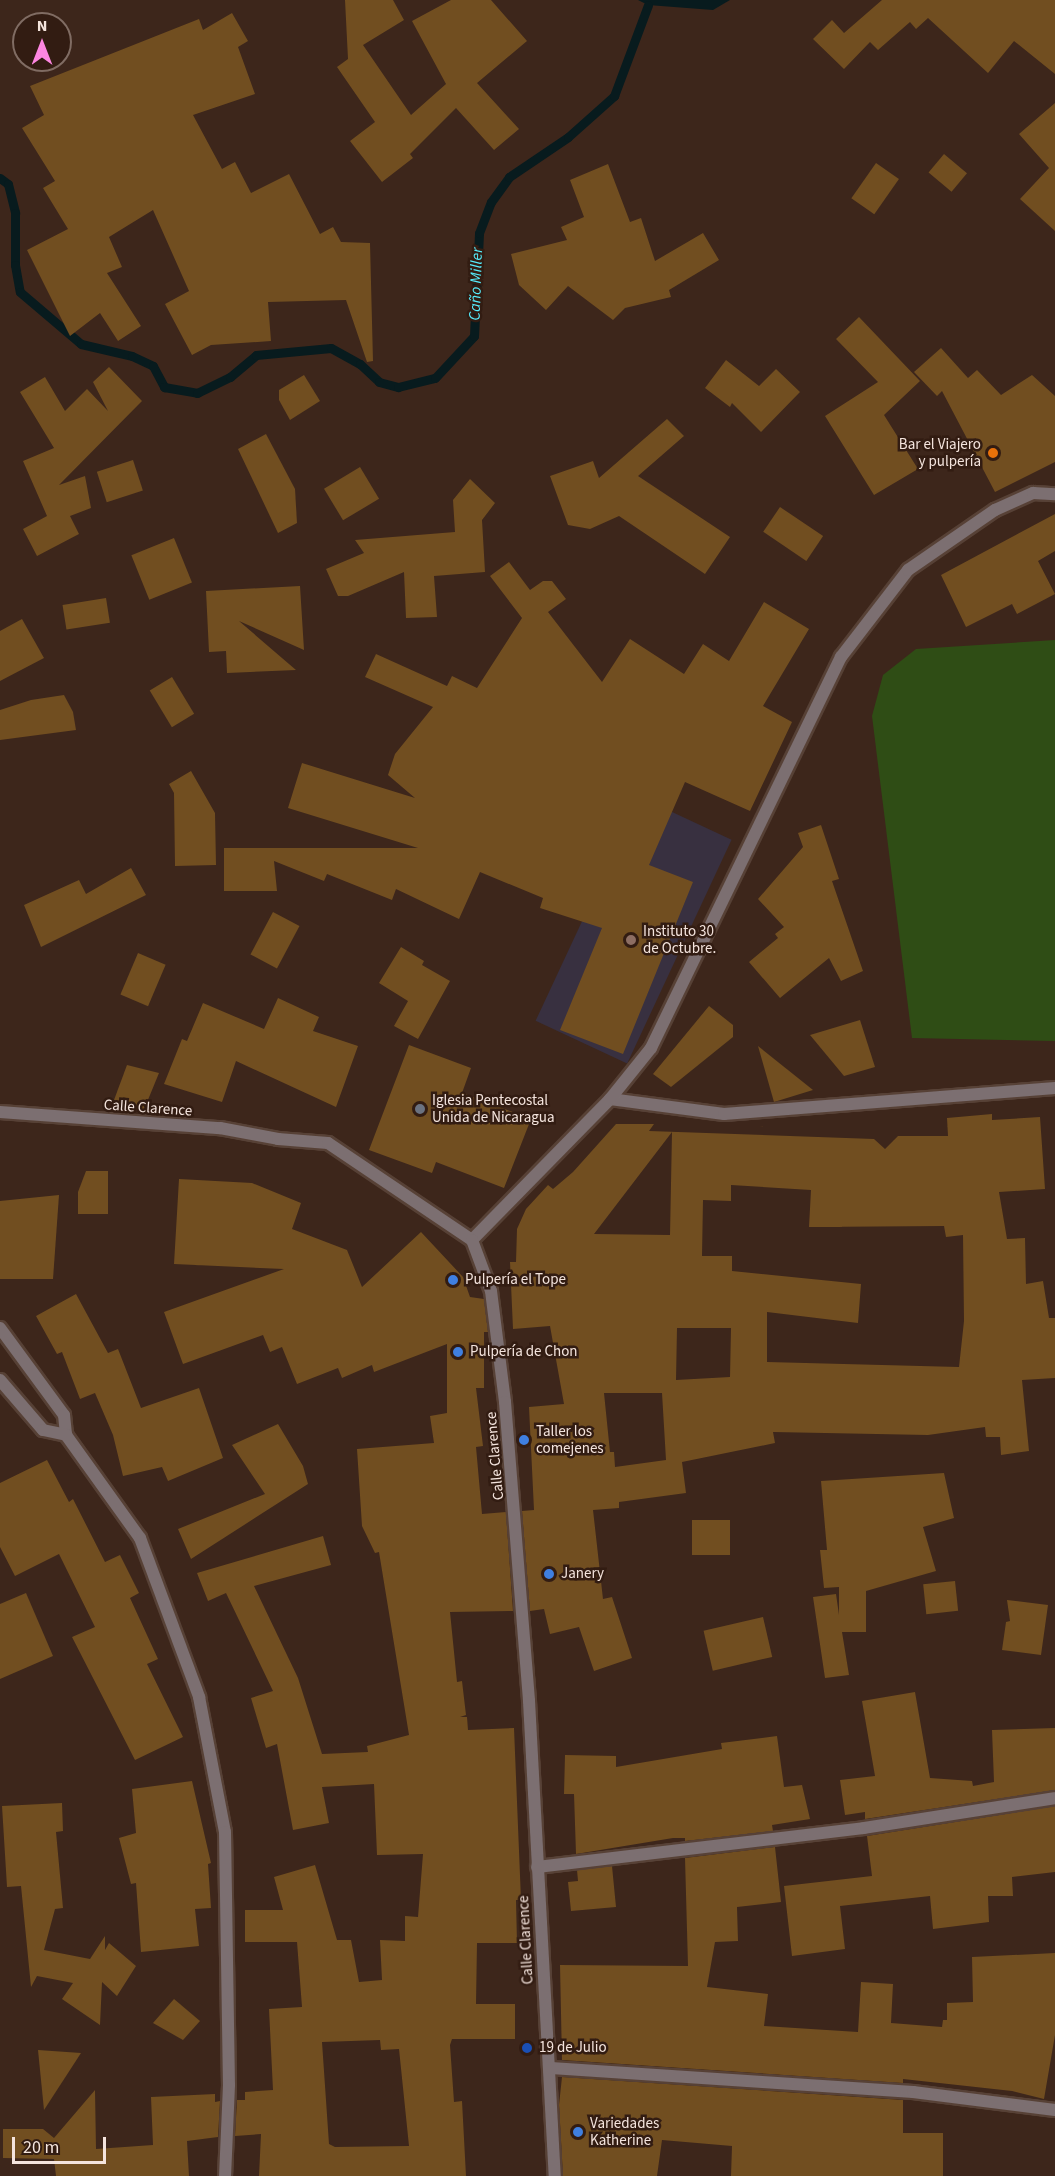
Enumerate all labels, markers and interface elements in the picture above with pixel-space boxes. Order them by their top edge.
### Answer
north arrow [12,12,72,72]
text: N [37,15,47,37]
water label: Caño Miller [465,247,487,321]
place label: Bar el Viajero y pulpería [899,435,981,470]
marker: Bar el Viajero y pulpería [986,446,1000,460]
place label: Instituto 30 de Octubre. [643,922,716,957]
marker: Instituto 30 de Octubre. [624,933,638,947]
place label: Iglesia Pentecostal Unida de Nicaragua [432,1091,555,1126]
street label: Calle Clarence [103,1096,193,1120]
marker: Iglesia Pentecostal Unida de Nicaragua [413,1102,427,1116]
place label: Pulpería el Tope [465,1271,566,1289]
marker: Pulpería el Tope [446,1273,460,1287]
place label: Pulpería de Chon [470,1343,578,1361]
marker: Pulpería de Chon [451,1345,465,1359]
street label: Calle Clarence [482,1411,508,1501]
place label: Taller los comejenes [536,1422,604,1457]
marker: Taller los comejenes [517,1433,531,1447]
place label: Janery [561,1565,604,1583]
marker: Janery [542,1567,556,1581]
street label: Calle Clarence [515,1895,537,1985]
place label: 19 de Julio [539,2039,607,2057]
marker: 19 de Julio [520,2041,534,2055]
place label: Variedades Katherine [590,2114,659,2149]
scale bar [15,2125,110,2163]
marker: Variedades Katherine [571,2125,585,2139]
text: 20 m [23,2135,59,2160]

